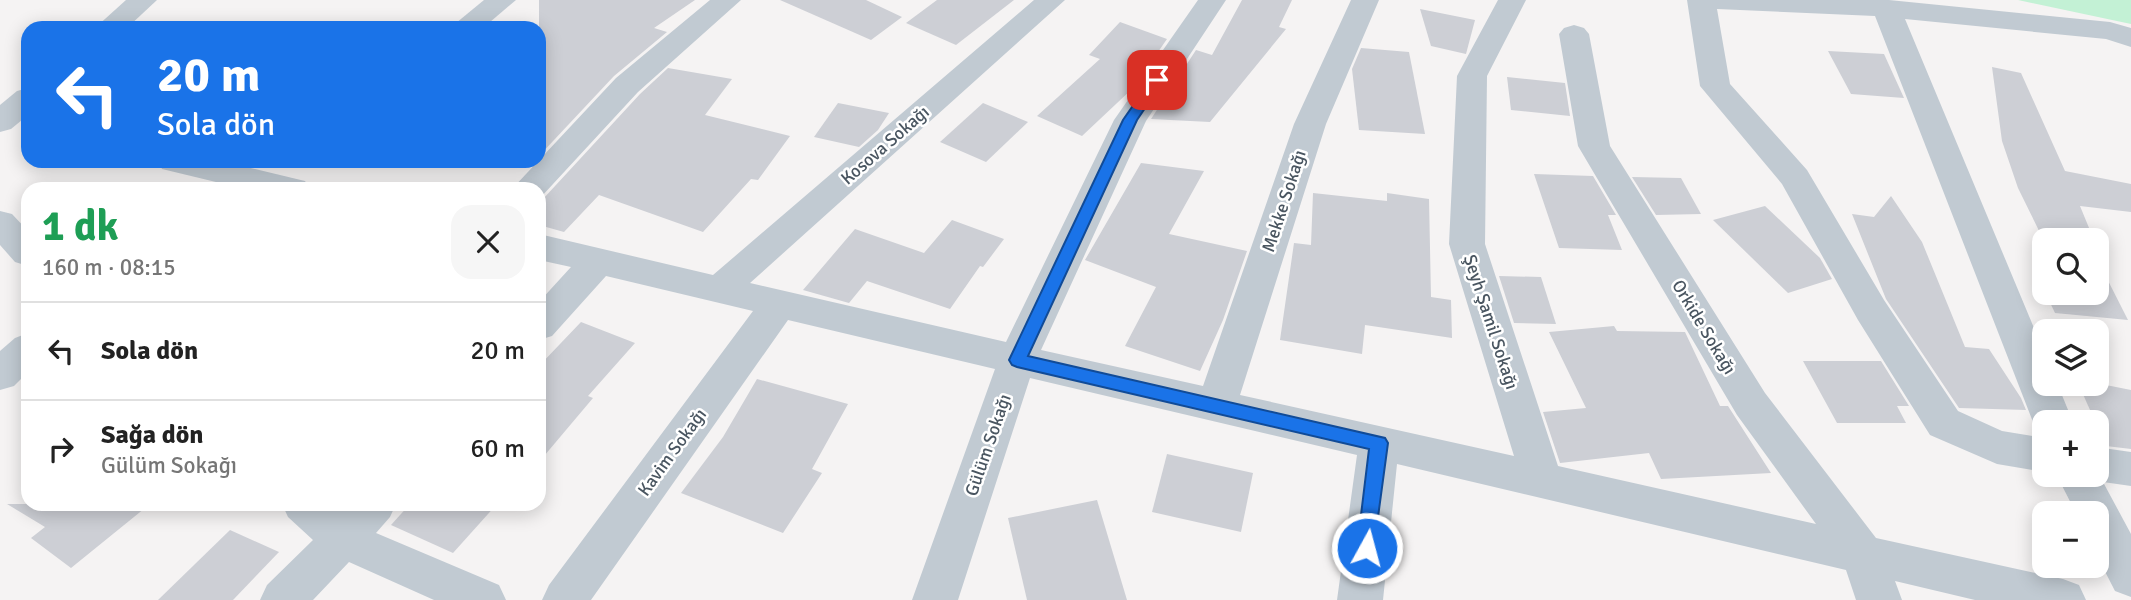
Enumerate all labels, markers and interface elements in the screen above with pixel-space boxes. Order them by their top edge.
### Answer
text: 20 m [157,45,260,105]
icon: left [42,49,133,140]
pin [1127,50,1187,110]
icon: arrive [1138,61,1176,99]
street label: Kosova Sokağı [836,101,934,189]
text: Sola dön [157,105,275,144]
street label: Mekke Sokağı [1257,147,1311,255]
text: 1 dk [42,201,119,252]
button: close [451,205,525,279]
map controls [2032,228,2109,578]
button: search [2032,228,2109,305]
street label: Şeyh Şamil Sokağı [1459,252,1523,392]
text: 160 m · 08:15 [42,253,176,282]
street label: Orkide Sokağı [1667,276,1741,378]
button: layers [2032,319,2109,396]
icon: left [42,332,80,370]
text: Sola dön [101,335,198,367]
text: 20 m [470,335,525,367]
street label: Gülüm Sokağı [960,391,1016,499]
street label: Kavim Sokağı [633,404,711,500]
button: + [2032,410,2109,487]
text: Sağa dön [101,419,204,451]
icon: right [42,430,80,468]
text: 60 m [470,433,525,465]
text: Gülüm Sokağı [101,451,237,480]
button: − [2032,501,2109,578]
position arrow [1330,511,1404,585]

